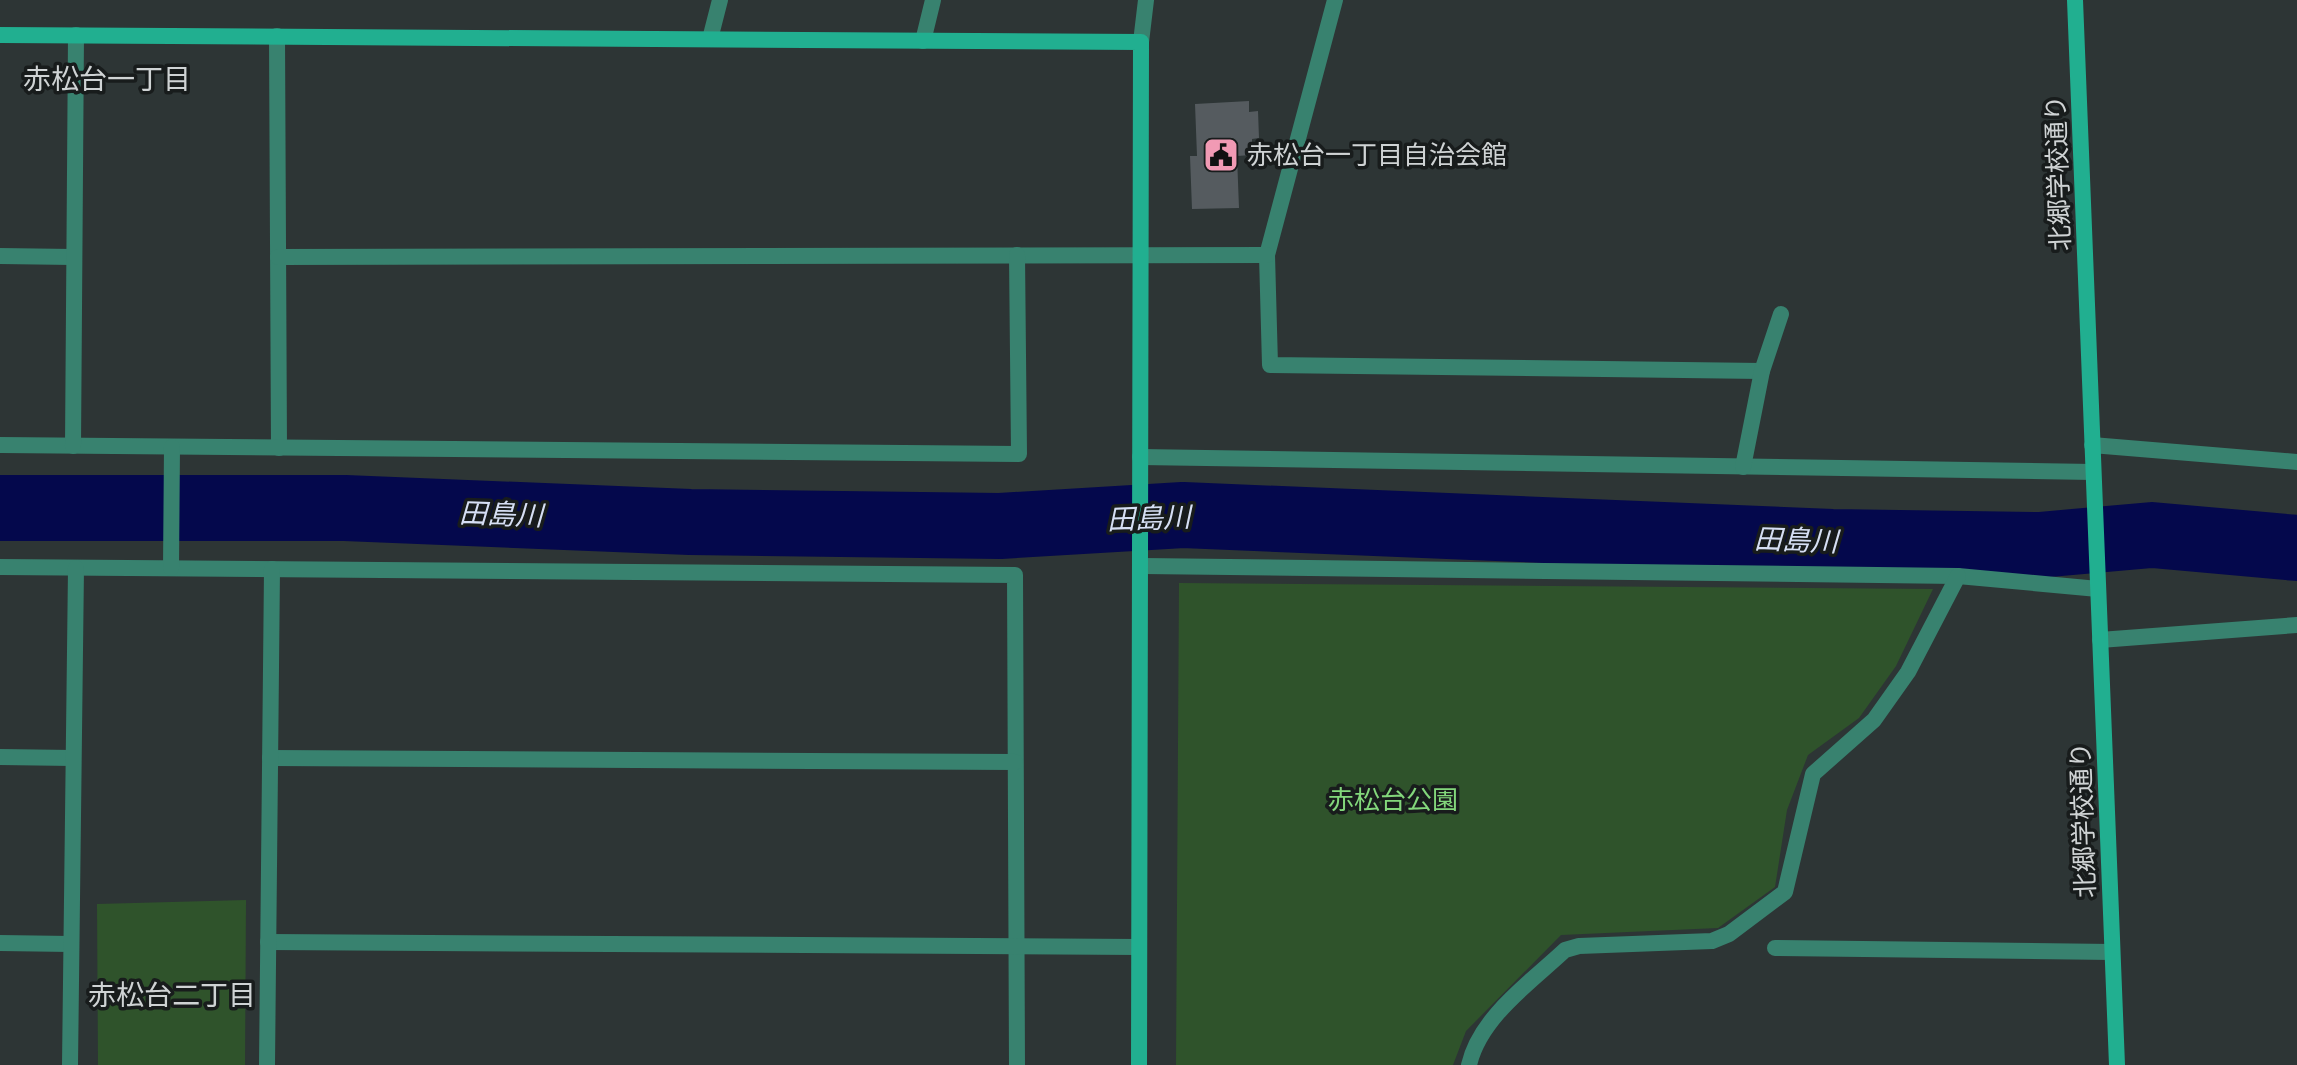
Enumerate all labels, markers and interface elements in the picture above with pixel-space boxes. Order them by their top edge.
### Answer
district label: 赤松台一丁目 [23,62,191,96]
street label: 北郷学校通り [2039,94,2077,252]
public building icon: 赤松台一丁目自治会館 [1202,136,1240,174]
place label: 赤松台一丁目自治会館 [1247,139,1507,171]
water label: 田島川 [458,496,547,533]
water label: 田島川 [1106,499,1195,536]
water label: 田島川 [1753,522,1842,559]
street label: 北郷学校通り [2064,741,2102,899]
park label: 赤松台公園 [1328,784,1458,816]
district label: 赤松台二丁目 [88,978,256,1012]

